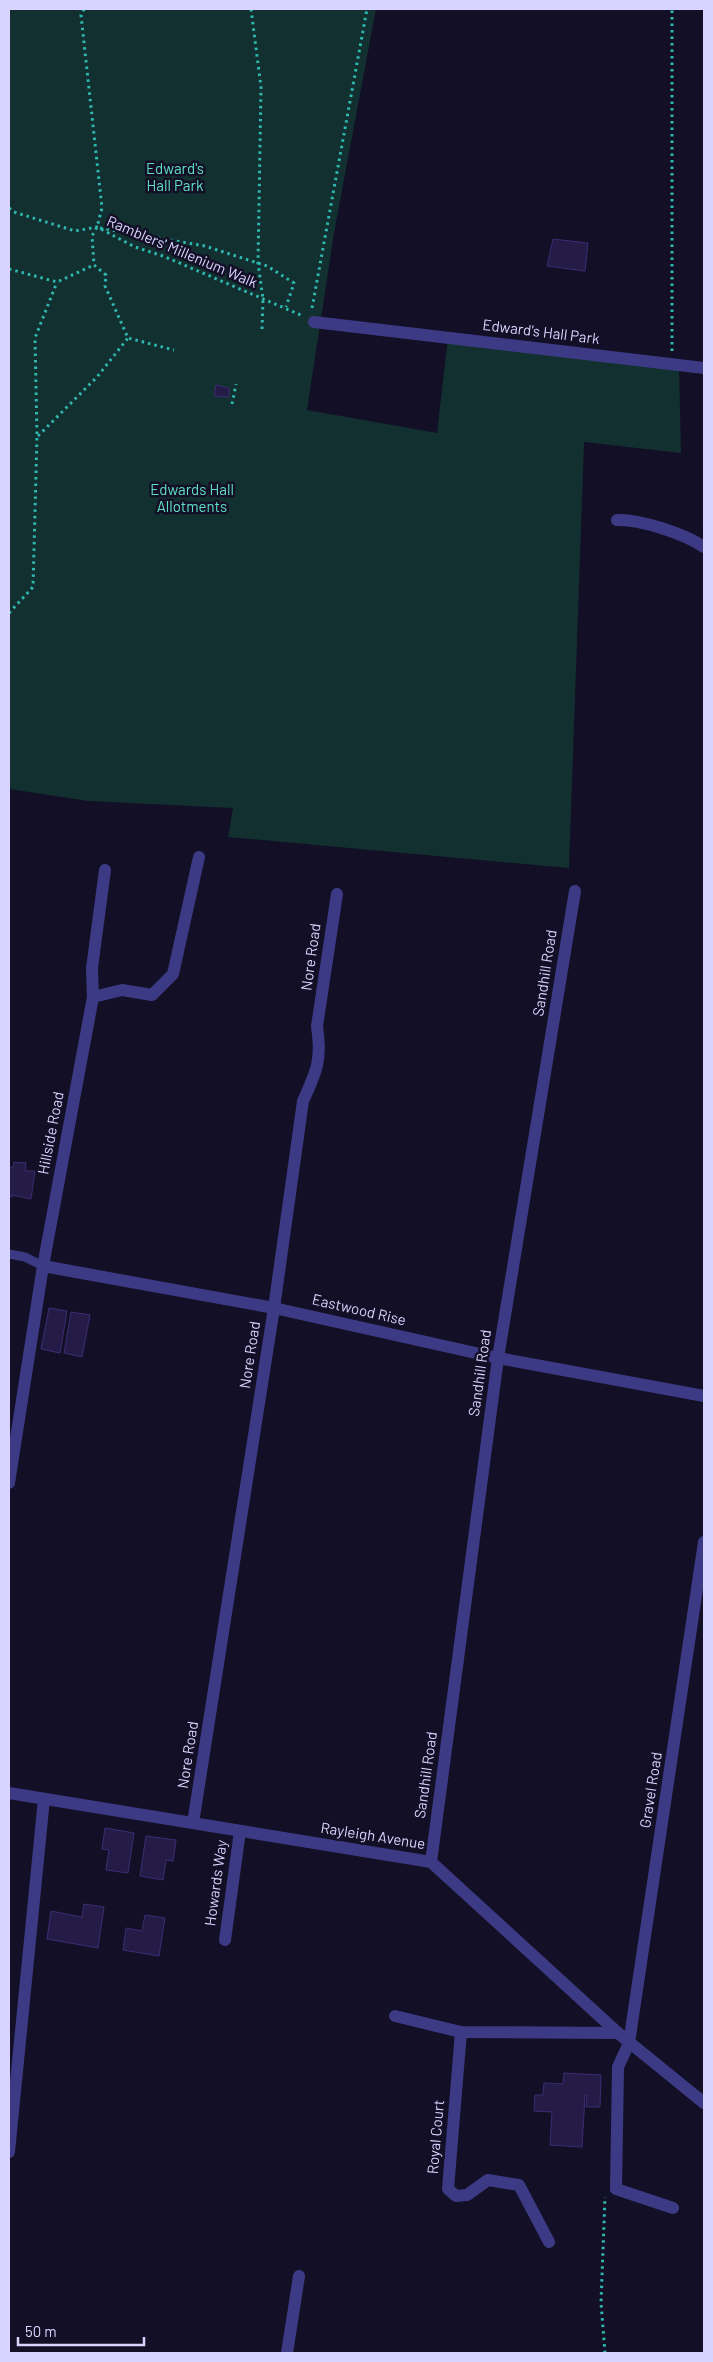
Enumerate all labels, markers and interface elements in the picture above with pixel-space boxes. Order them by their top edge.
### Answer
park label: Edward's Hall Park [146,159,204,194]
street label: Ramblers' Millenium Walk [104,211,261,291]
street label: Edward's Hall Park [482,315,601,347]
park label: Edwards Hall Allotments [150,480,234,515]
street label: Nore Road [296,922,324,992]
street label: Sandhill Road [528,928,560,1017]
street label: Hillside Road [33,1090,67,1176]
street label: Eastwood Rise [311,1289,408,1329]
street label: Nore Road [235,1320,263,1390]
street label: Sandhill Road [464,1328,494,1417]
street label: Nore Road [173,1720,201,1790]
street label: Sandhill Road [410,1730,440,1819]
street label: Gravel Road [635,1751,665,1829]
street label: Rayleigh Avenue [320,1818,427,1852]
street label: Howards Way [200,1839,230,1927]
street label: Royal Court [423,2099,447,2175]
scale bar [18,2314,144,2346]
text: 50 m [25,2322,57,2340]

